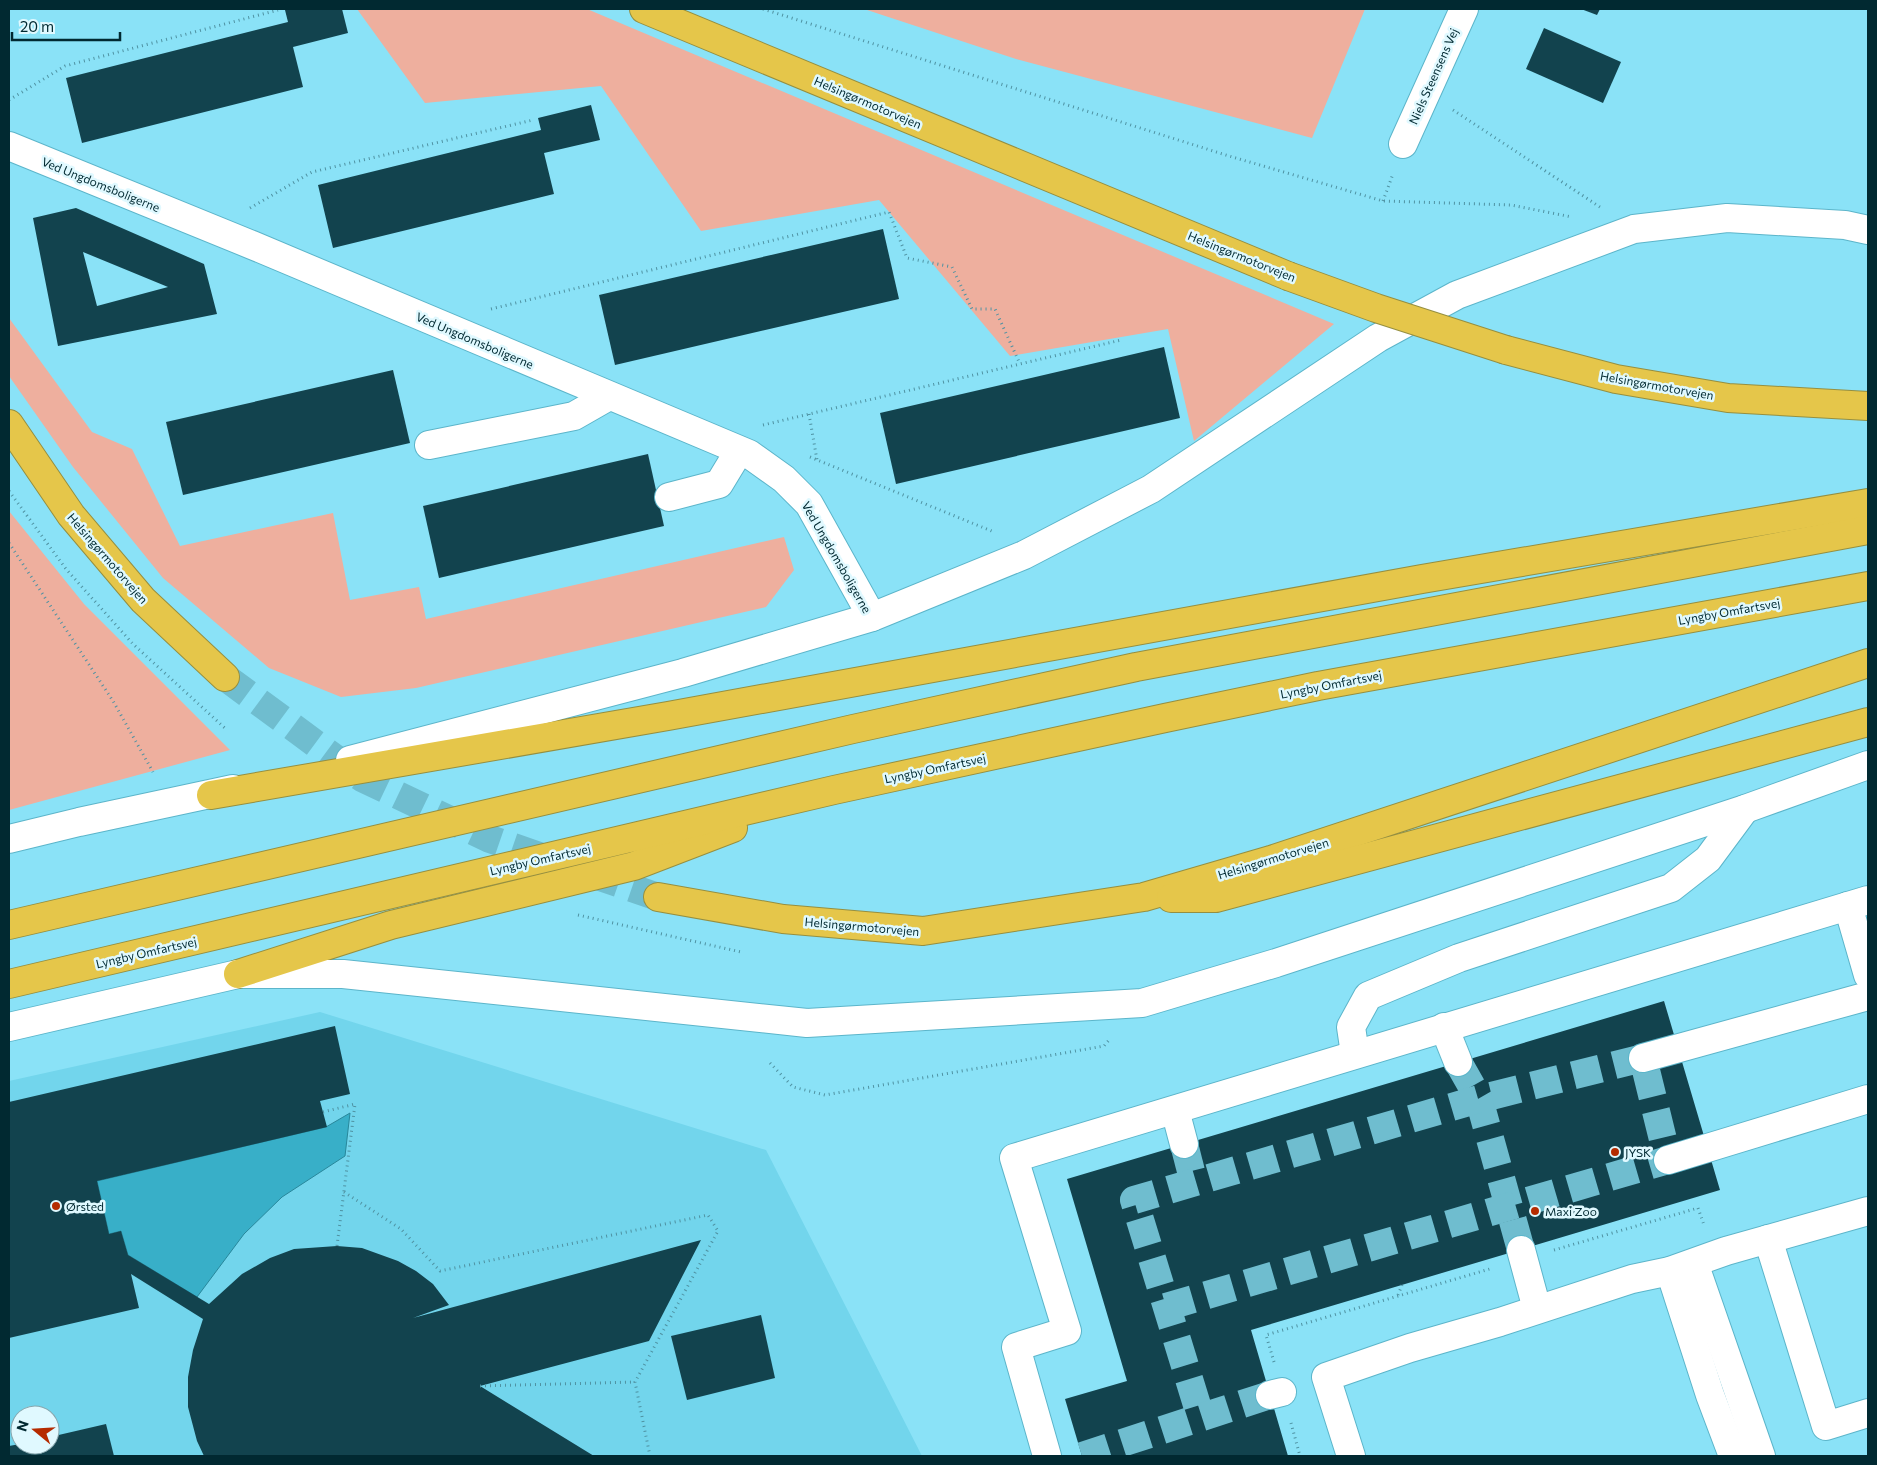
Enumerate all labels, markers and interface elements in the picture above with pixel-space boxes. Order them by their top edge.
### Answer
scale bar [12,10,120,42]
text: 20 m [20,17,54,35]
street label: Niels Steensens Vej [1405,26,1461,126]
street label: Helsingørmotorvejen [812,73,924,131]
street label: Ved Ungdomsboligerne [40,154,162,214]
street label: Helsingørmotorvejen [1186,228,1298,284]
street label: Ved Ungdomsboligerne [414,309,536,371]
street label: Helsingørmotorvejen [1599,368,1715,402]
street label: Ved Ungdomsboligerne [799,499,875,615]
street label: Helsingørmotorvejen [65,510,151,606]
street label: Lyngby Omfartsvej [1677,595,1781,627]
street label: Lyngby Omfartsvej [1279,667,1383,701]
street label: Lyngby Omfartsvej [883,750,987,786]
street label: Helsingørmotorvejen [1216,834,1330,882]
street label: Lyngby Omfartsvej [488,841,592,877]
street label: Helsingørmotorvejen [804,914,920,938]
street label: Lyngby Omfartsvej [94,934,198,970]
place label: JYSK [1625,1145,1651,1160]
marker: JYSK [1609,1146,1621,1158]
place label: Ørsted [66,1199,104,1213]
marker: Ørsted [50,1200,62,1212]
place label: Maxi Zoo [1545,1204,1597,1218]
marker: Maxi Zoo [1529,1205,1541,1217]
north arrow [10,1405,60,1455]
text: N [12,1418,32,1433]

